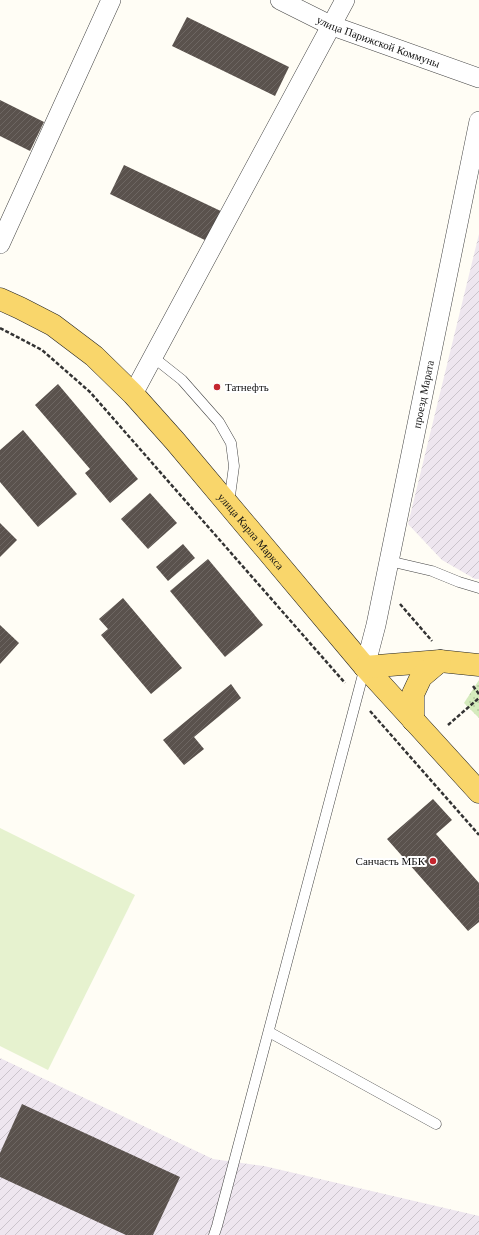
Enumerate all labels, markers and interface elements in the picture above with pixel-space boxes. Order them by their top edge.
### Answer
street label: улица Парижской Коммуны [315,13,442,70]
street label: проезд Марата [410,359,436,429]
place label: Татнефть [225,381,269,393]
marker: Татнефть [212,382,222,392]
street label: улица Карла Маркса [216,491,286,572]
place label: Санчасть МБК [356,855,426,867]
marker: Санчасть МБК [428,856,438,866]

